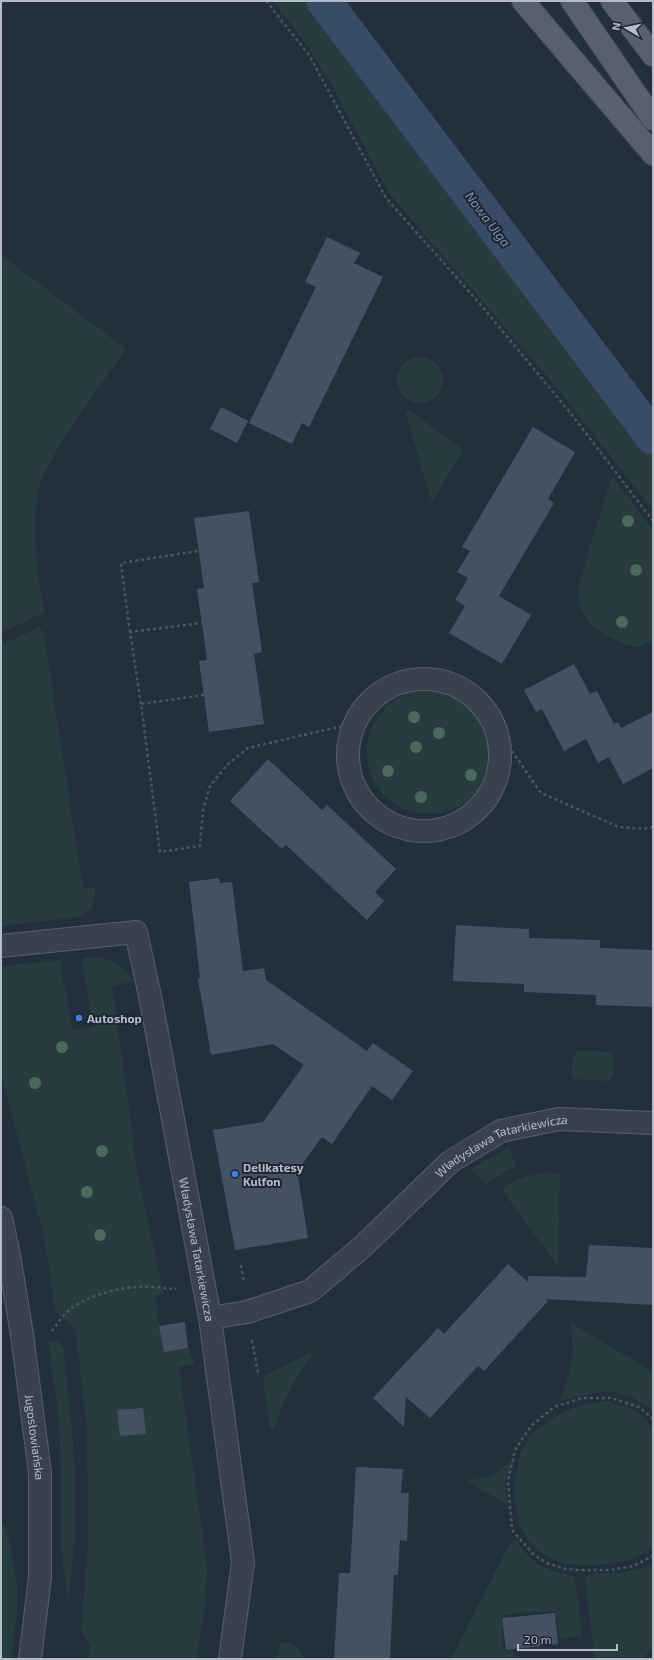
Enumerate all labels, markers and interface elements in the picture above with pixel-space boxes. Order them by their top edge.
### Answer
north arrow [606,8,646,48]
text: N [609,21,623,31]
water label: Nowa Ulga [462,188,514,250]
place label: Autoshop [87,1011,142,1025]
marker: Autoshop [74,1013,84,1023]
street label: Władysława Tatarkiewicza [432,1112,568,1180]
place label: Delikatesy Kulfon [243,1160,304,1188]
marker: Delikatesy Kulfon [230,1169,240,1179]
street label: Władysława Tatarkiewicza [177,1176,217,1323]
street label: Jugosłowiańska [23,1393,47,1480]
scale bar [518,1626,617,1652]
text: 20 m [524,1632,551,1646]

